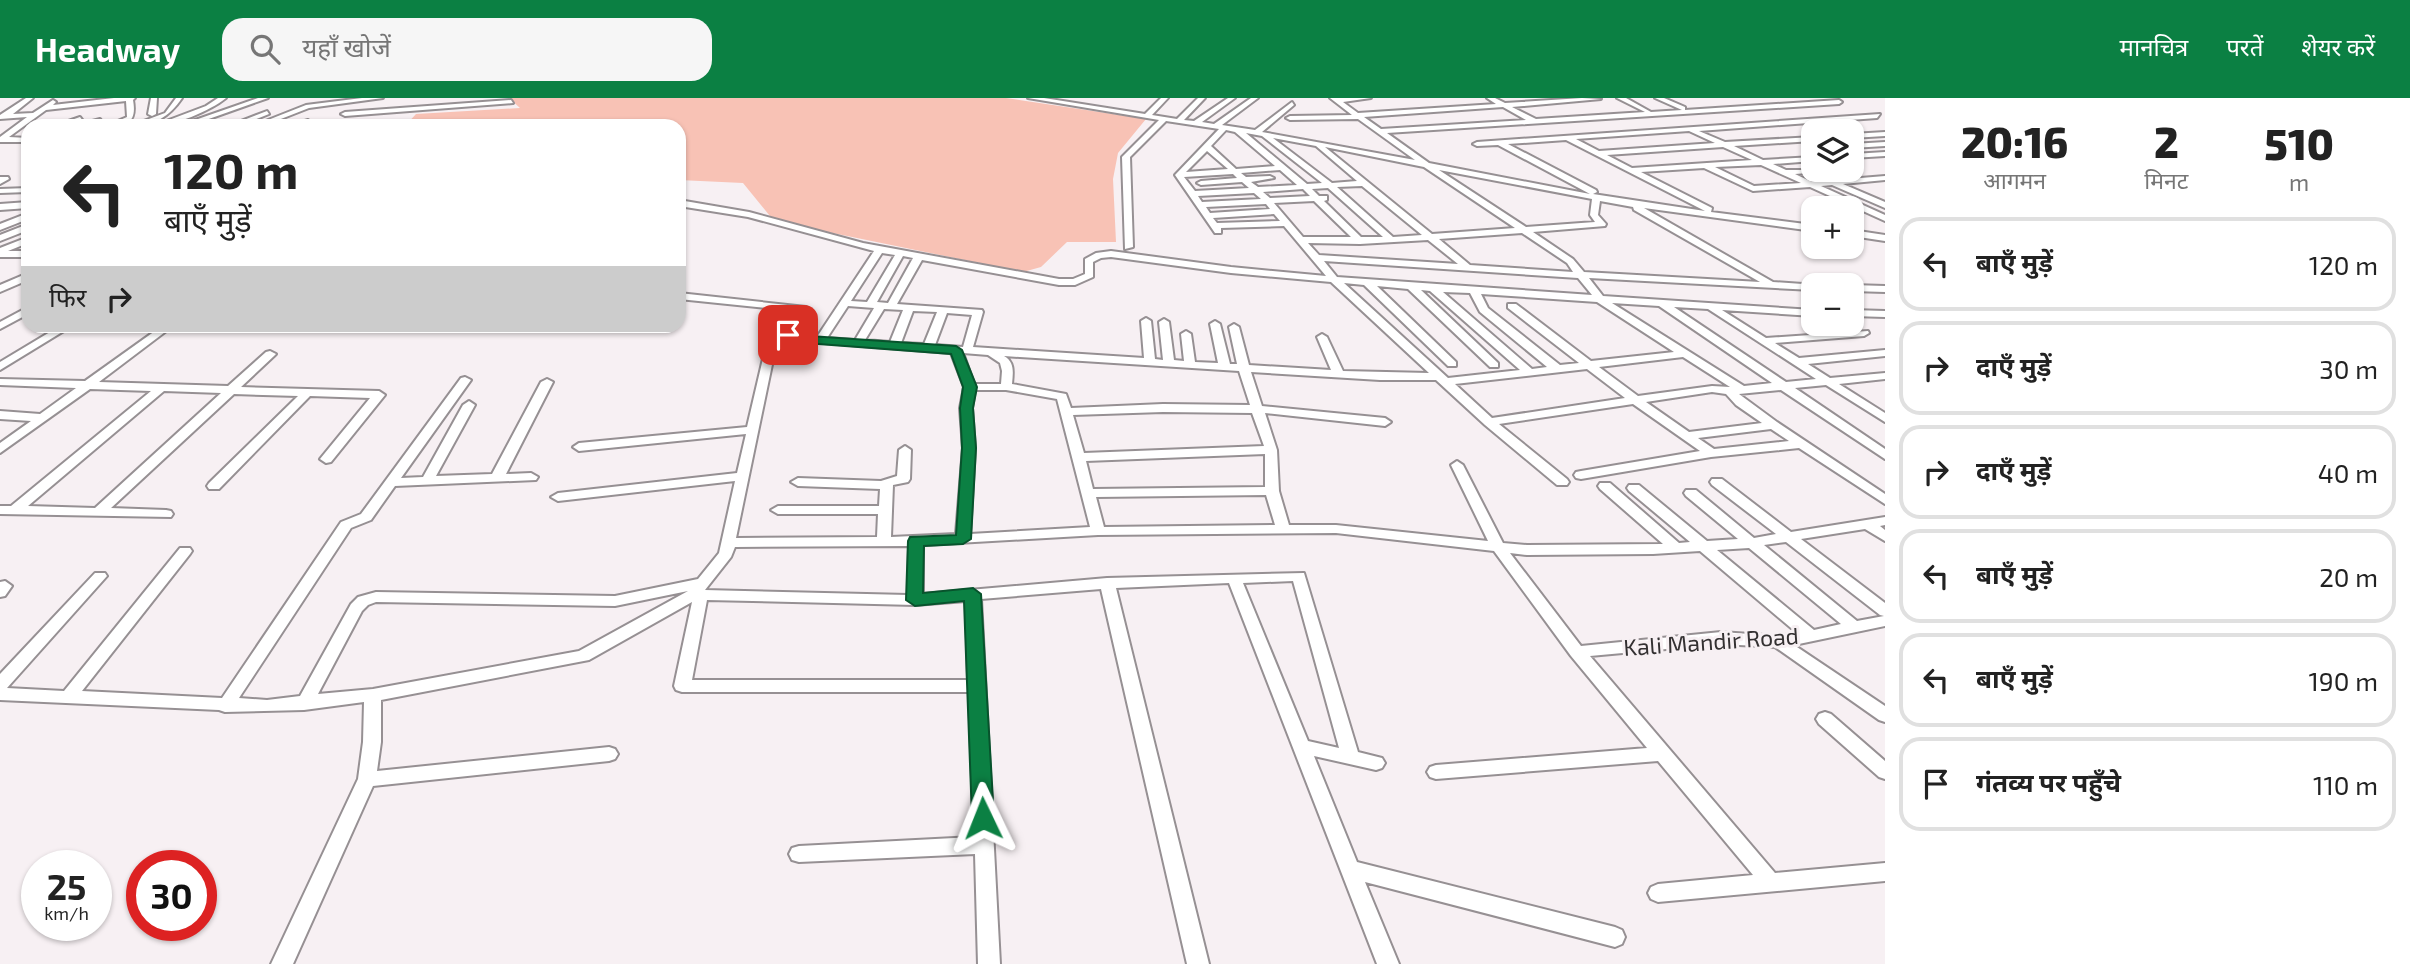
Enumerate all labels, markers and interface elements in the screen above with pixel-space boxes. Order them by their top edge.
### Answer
search box [222,18,712,81]
text: Headway [35,29,180,69]
icon: search [246,30,284,68]
text: यहाँ खोजें [302,31,391,62]
text: मानचित्र [2120,32,2188,61]
text: परतें [2226,32,2263,61]
text: शेयर करें [2301,32,2375,61]
text: 20:16 [1961,116,2068,166]
text: 2 [2154,116,2179,166]
text: 510 [2264,118,2334,168]
map controls [1801,119,1864,336]
button: layers [1801,119,1864,182]
text: 120 m [164,140,298,199]
icon: left [49,147,140,238]
text: आगमन [1983,166,2046,194]
text: मिनट [2144,166,2188,194]
text: m [2289,168,2309,196]
button: + [1801,196,1864,259]
text: बाएँ मुड़ें [164,200,252,238]
icon: left [1917,245,1955,283]
text: बाएँ मुड़ें [1976,246,2053,277]
text: 120 m [2309,249,2378,280]
button: − [1801,273,1864,336]
icon: right [100,280,138,318]
text: फिर [49,281,86,312]
pin [758,305,818,365]
icon: arrive [769,316,807,354]
icon: right [1917,349,1955,387]
text: दाएँ मुड़ें [1976,350,2051,381]
text: 30 m [2319,353,2378,384]
icon: right [1917,453,1955,491]
text: दाएँ मुड़ें [1976,454,2051,485]
text: 40 m [2318,457,2378,488]
icon: left [1917,557,1955,595]
text: बाएँ मुड़ें [1976,558,2053,589]
text: 20 m [2319,561,2378,592]
street label: Kali Mandir Road [1622,621,1800,661]
icon: left [1917,661,1955,699]
text: बाएँ मुड़ें [1976,662,2053,693]
text: 190 m [2309,665,2378,696]
icon: arrive [1917,765,1955,803]
text: गंतव्य पर पहुँचे [1976,766,2121,797]
text: 110 m [2313,769,2378,800]
position arrow [946,781,1020,855]
speed limit sign: 30 [126,850,217,941]
text: 25 [47,865,86,907]
text: km/h [44,902,89,924]

